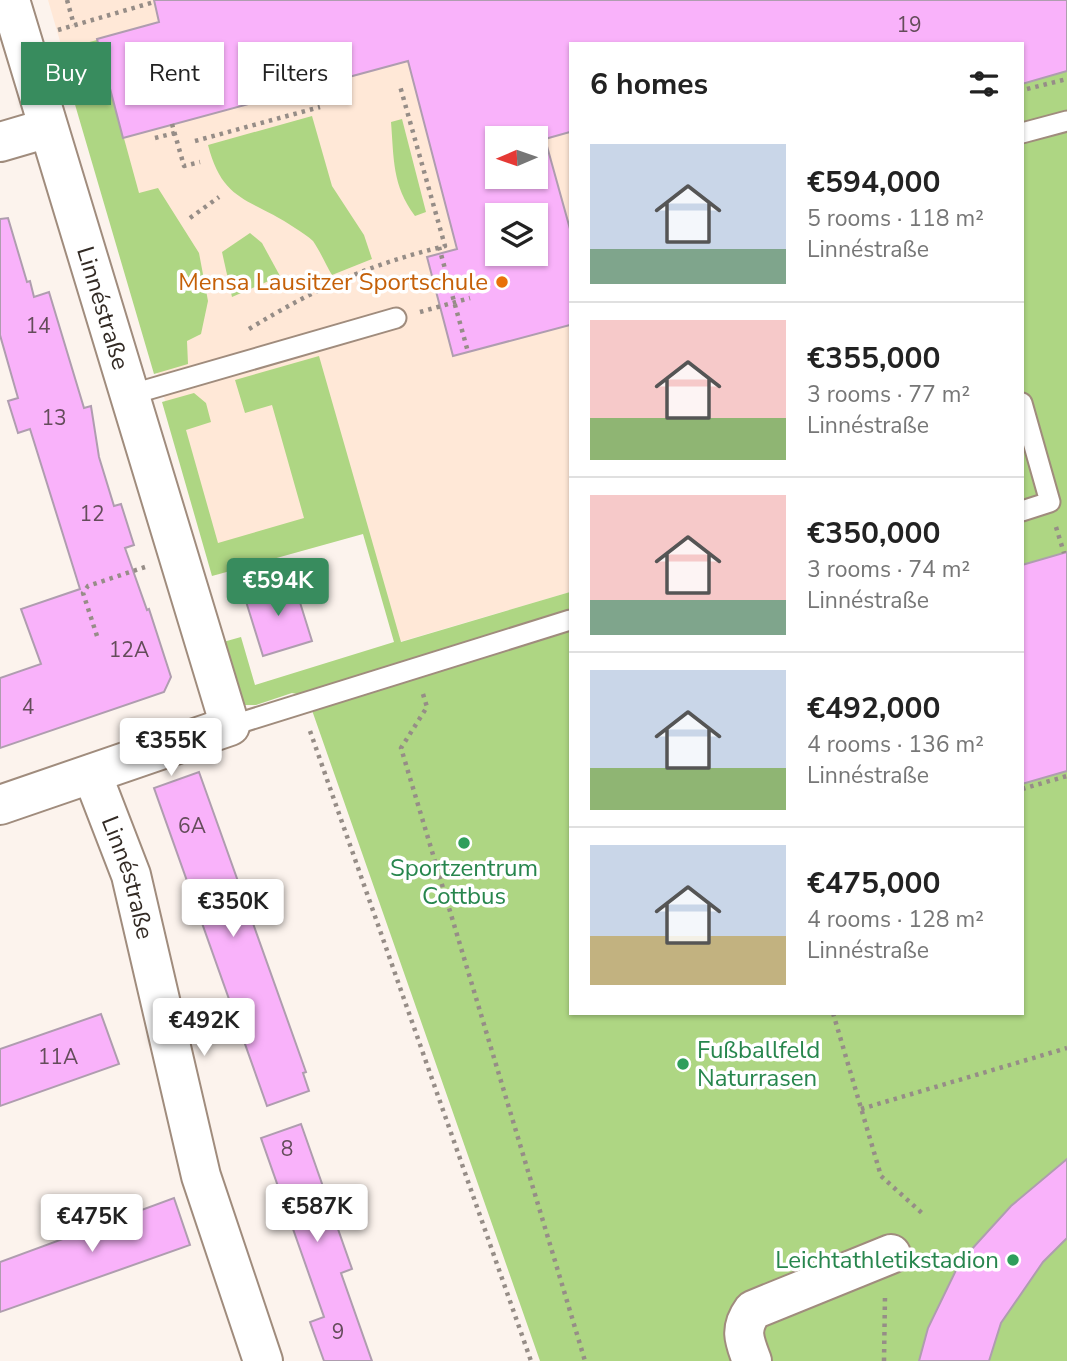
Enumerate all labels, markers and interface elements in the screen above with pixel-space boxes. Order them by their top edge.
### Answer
house number: 19 [896,11,922,39]
chip: Buy [21,42,111,105]
chip: Rent [125,42,224,105]
chip: Filters [238,42,352,105]
text: 6 homes [590,64,708,105]
icon: filters [965,65,1003,103]
north arrow [485,126,548,189]
map controls [485,126,548,266]
text: €594,000 [807,162,940,203]
icon: home [646,172,730,256]
button: layers [485,203,548,266]
text: 5 rooms · 118 m² [807,203,984,234]
text: Linnéstraße [807,234,929,265]
street label: Linnéstraße [69,243,137,373]
place label: Mensa Lausitzer Sportschule [178,266,488,298]
marker: Mensa Lausitzer Sportschule [494,274,510,290]
house number: 14 [25,312,51,340]
text: €355,000 [807,338,940,379]
icon: home [646,348,730,432]
text: 3 rooms · 77 m² [807,379,970,410]
house number: 13 [41,404,67,432]
text: Linnéstraße [807,410,929,441]
house number: 12 [79,500,105,528]
text: €350,000 [807,513,940,554]
icon: home [646,523,730,607]
text: 3 rooms · 74 m² [807,554,970,585]
pin: €594K [229,558,327,618]
text: €594K [243,565,313,596]
text: Linnéstraße [807,585,929,616]
house number: 12A [109,636,149,664]
text: €492,000 [807,688,940,729]
house number: 4 [22,693,34,721]
icon: home [646,698,730,782]
pin: €355K [122,718,220,778]
text: €355K [136,725,206,756]
text: 4 rooms · 136 m² [807,729,984,760]
text: Linnéstraße [807,760,929,791]
street label: Linnéstraße [94,811,161,942]
house number: 6A [178,812,206,840]
marker: Sportzentrum Cottbus [456,835,472,851]
place label: Sportzentrum Cottbus [390,852,538,912]
text: €475,000 [807,863,940,904]
icon: home [646,873,730,957]
pin: €350K [184,880,282,939]
text: €350K [198,886,268,917]
text: 4 rooms · 128 m² [807,904,984,935]
text: Linnéstraße [807,935,929,966]
pin: €492K [155,998,253,1058]
text: €492K [169,1005,239,1036]
place label: Fußballfeld Naturrasen [697,1034,820,1094]
house number: 11A [38,1043,78,1071]
marker: Fußballfeld Naturrasen [675,1056,691,1072]
house number: 8 [281,1135,293,1163]
pin: €587K [268,1184,366,1244]
text: €587K [282,1191,352,1222]
pin: €475K [43,1194,141,1254]
text: €475K [57,1201,127,1232]
place label: Leichtathletikstadion [775,1244,999,1276]
marker: Leichtathletikstadion [1005,1252,1021,1268]
house number: 9 [332,1318,344,1346]

